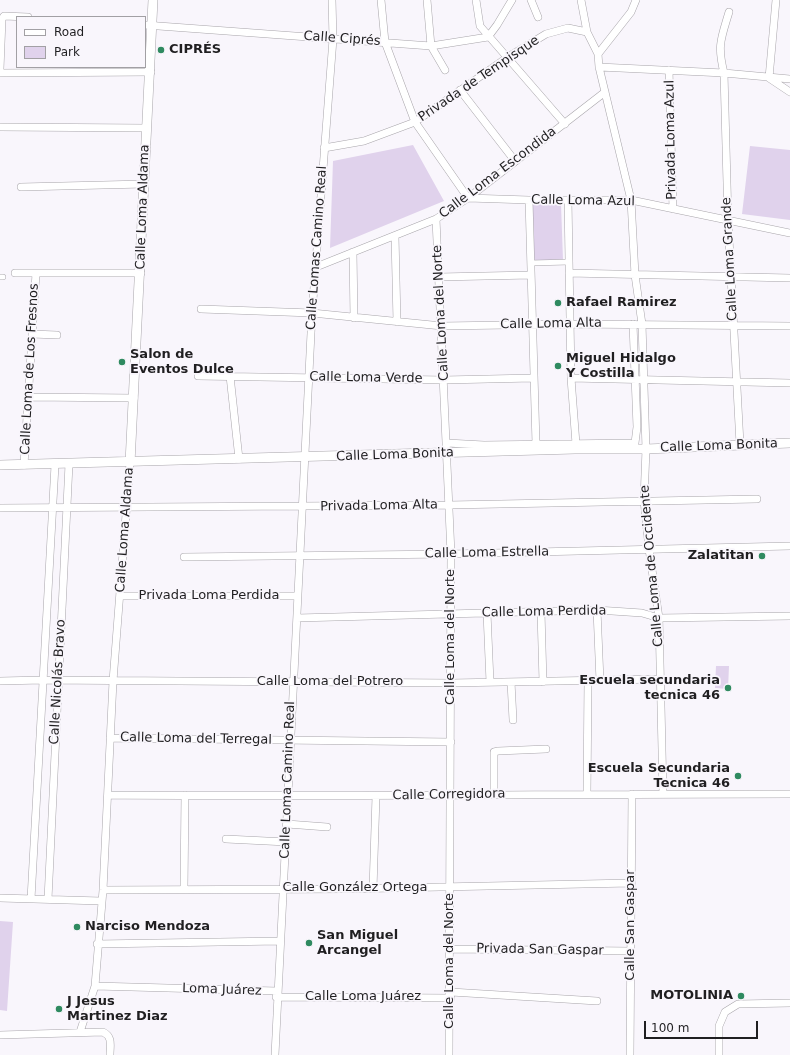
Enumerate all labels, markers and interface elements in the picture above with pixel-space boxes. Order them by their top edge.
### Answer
legend [16,16,146,68]
text: Road [54,25,84,39]
street label: Calle Ciprés [303,29,381,49]
street label: Privada de Tempisque [416,33,542,125]
place label: CIPRÉS [169,42,221,58]
text: Park [54,45,80,59]
marker: CIPRÉS [156,45,166,55]
street label: Privada Loma Azul [662,80,680,200]
street label: Calle Loma Escondida [436,124,560,222]
street label: Calle Loma Aldama [133,144,153,270]
street label: Calle Lomas Camino Real [303,165,331,331]
street label: Calle Loma Azul [531,192,635,210]
street label: Calle Loma Grande [719,197,741,321]
street label: Calle Loma del Norte [430,245,452,381]
street label: Calle Loma de Los Fresnos [18,283,42,455]
place label: Rafael Ramirez [566,295,677,311]
marker: Rafael Ramirez [553,298,563,308]
street label: Calle Loma Alta [500,315,602,333]
place label: Salon de Eventos Dulce [130,347,234,378]
place label: Miguel Hidalgo Y Costilla [566,351,676,382]
marker: Salon de Eventos Dulce [117,357,127,367]
marker: Miguel Hidalgo Y Costilla [553,361,563,371]
street label: Calle Loma Verde [309,369,423,387]
street label: Calle Loma Bonita [660,436,778,456]
street label: Calle Loma Bonita [336,445,454,465]
street label: Calle Loma Aldama [113,467,137,593]
street label: Calle Loma de Occidente [637,485,667,647]
street label: Privada Loma Alta [320,497,438,515]
street label: Calle Loma Estrella [425,544,549,562]
place label: Zalatitan [688,548,754,564]
marker: Zalatitan [757,551,767,561]
street label: Calle Loma del Norte [443,569,459,705]
street label: Privada Loma Perdida [139,588,279,604]
street label: Calle Loma Perdida [482,603,606,621]
street label: Calle Nicolás Bravo [47,619,69,745]
place label: Escuela secundaria tecnica 46 [579,673,720,704]
street label: Calle Loma del Potrero [257,674,403,690]
marker: Escuela secundaria tecnica 46 [723,683,733,693]
street label: Calle Loma Camino Real [277,701,299,859]
street label: Calle Loma del Terregal [120,730,272,748]
place label: Escuela Secundaria Tecnica 46 [588,761,730,792]
marker: Escuela Secundaria Tecnica 46 [733,771,743,781]
street label: Calle Corregidora [392,786,506,804]
street label: Calle San Gaspar [623,869,639,981]
street label: Calle González Ortega [283,880,427,896]
street label: Calle Loma del Norte [442,893,458,1029]
place label: Narciso Mendoza [85,919,210,935]
marker: Narciso Mendoza [72,922,82,932]
place label: San Miguel Arcangel [317,928,398,959]
marker: San Miguel Arcangel [304,938,314,948]
street label: Privada San Gaspar [476,941,604,959]
street label: Loma Juárez [182,981,262,999]
place label: MOTOLINIA [650,988,733,1004]
street label: Calle Loma Juárez [305,989,421,1005]
marker: MOTOLINIA [736,991,746,1001]
place label: J Jesus Martinez Diaz [67,994,168,1025]
marker: J Jesus Martinez Diaz [54,1004,64,1014]
scale bar [646,1013,760,1039]
text: 100 m [651,1021,689,1035]

